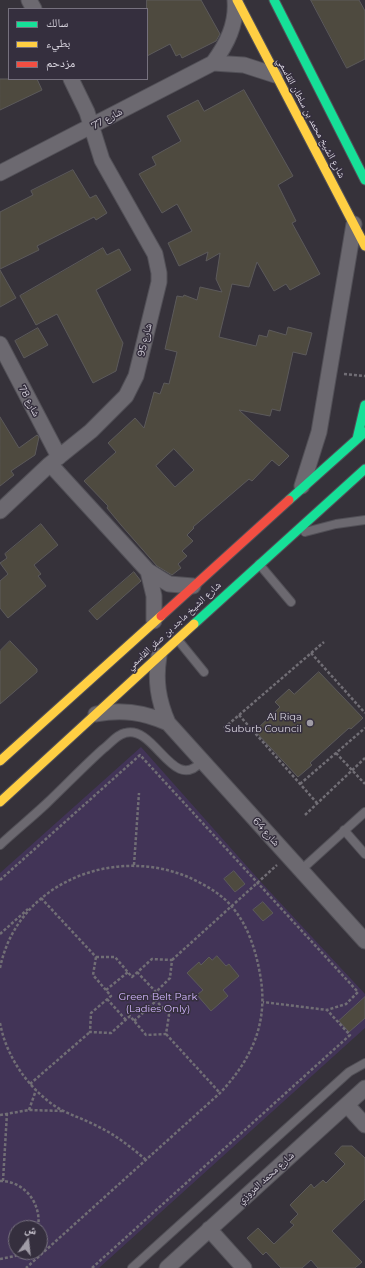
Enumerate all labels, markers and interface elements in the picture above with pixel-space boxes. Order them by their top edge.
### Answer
legend [8,8,148,80]
text: سالك [46,15,68,30]
text: بطيء [46,35,70,50]
text: مزدحم [46,55,75,70]
street label: شارع الشيخ محمد بن سلطان القاسمي [274,56,348,180]
street label: شارع 77 [89,106,125,132]
street label: شارع 95 [135,322,155,358]
street label: شارع 78 [16,383,42,419]
street label: شارع الشيخ ماجد بن صقر القاسمي [124,579,224,673]
place label: Al Riqa Suburb Council [225,711,302,734]
marker: Al Riqa Suburb Council [305,718,315,728]
street label: شارع 64 [250,815,282,849]
park label: Green Belt Park (Ladies Only) [119,991,197,1014]
street label: شارع محمد المروزي [235,1150,297,1206]
north arrow [8,1220,48,1260]
text: ش [23,1221,38,1238]

